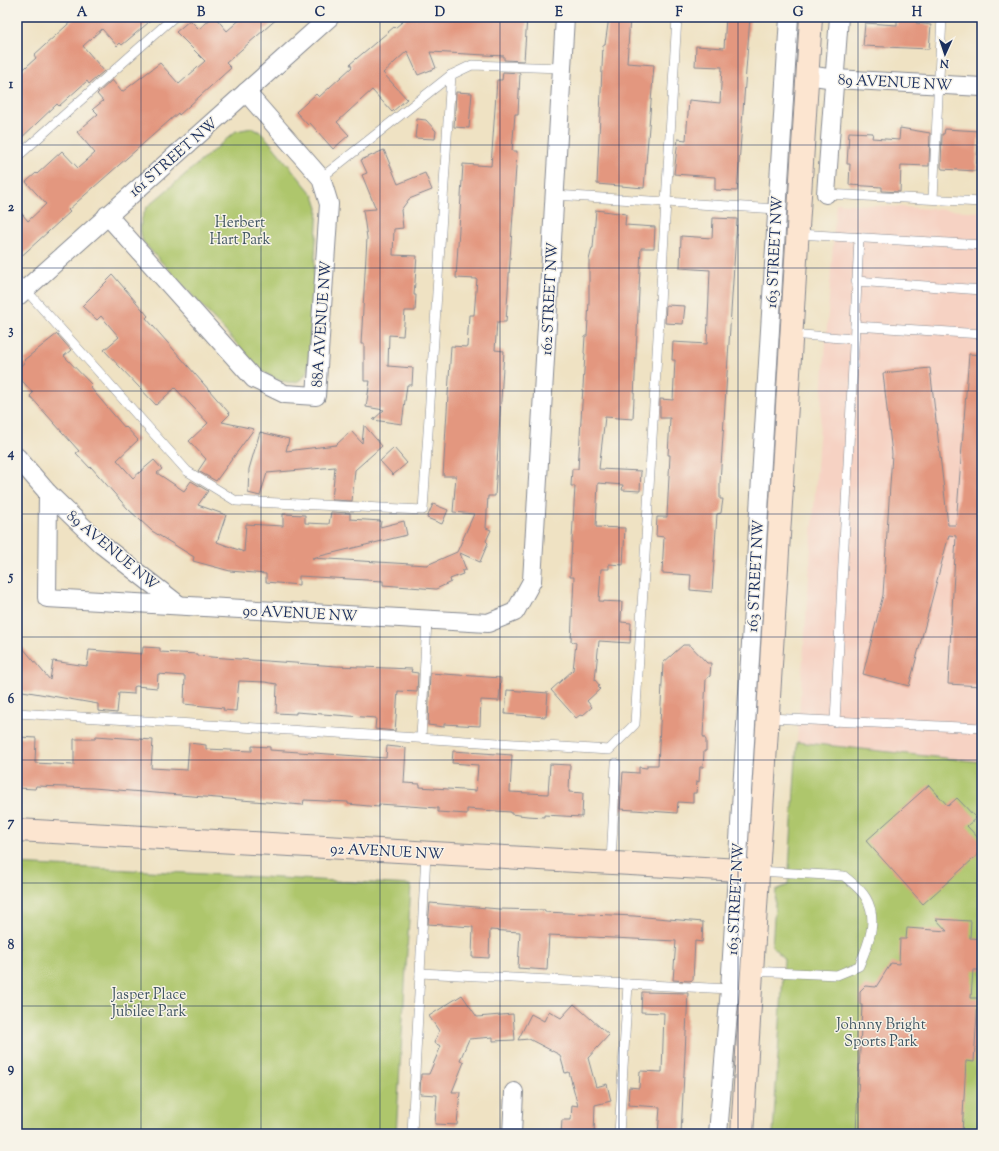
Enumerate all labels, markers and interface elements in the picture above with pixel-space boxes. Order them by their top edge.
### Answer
text: A [77,4,88,22]
text: B [197,4,206,22]
text: C [315,4,325,22]
text: D [435,4,445,22]
text: E [555,4,563,22]
text: F [675,4,683,22]
text: G [793,4,804,22]
text: H [912,4,923,22]
north arrow [925,34,965,74]
text: N [940,55,950,71]
street label: 89 AVENUE NW [837,70,953,97]
text: 1 [9,76,14,94]
street label: 161 STREET NW [125,113,223,203]
street label: 163 STREET NW [762,195,789,309]
text: 2 [8,199,15,217]
park label: Herbert Hart Park [209,213,271,251]
street label: 162 STREET NW [537,242,564,356]
street label: 88A AVENUE NW [308,260,337,388]
text: 3 [8,322,14,340]
text: 4 [7,445,15,463]
street label: 89 AVENUE NW [62,506,163,596]
street label: 163 STREET NW [743,519,770,633]
text: 5 [8,568,14,586]
street label: 90 AVENUE NW [242,601,358,628]
text: 6 [8,691,15,709]
text: 7 [8,814,15,832]
street label: 92 AVENUE NW [330,839,445,866]
street label: 163 STREET NW [723,842,750,956]
text: 8 [8,937,15,955]
park label: Jasper Place Jubilee Park [110,985,187,1023]
park label: Johnny Bright Sports Park [835,1015,926,1053]
text: 9 [8,1060,15,1078]

